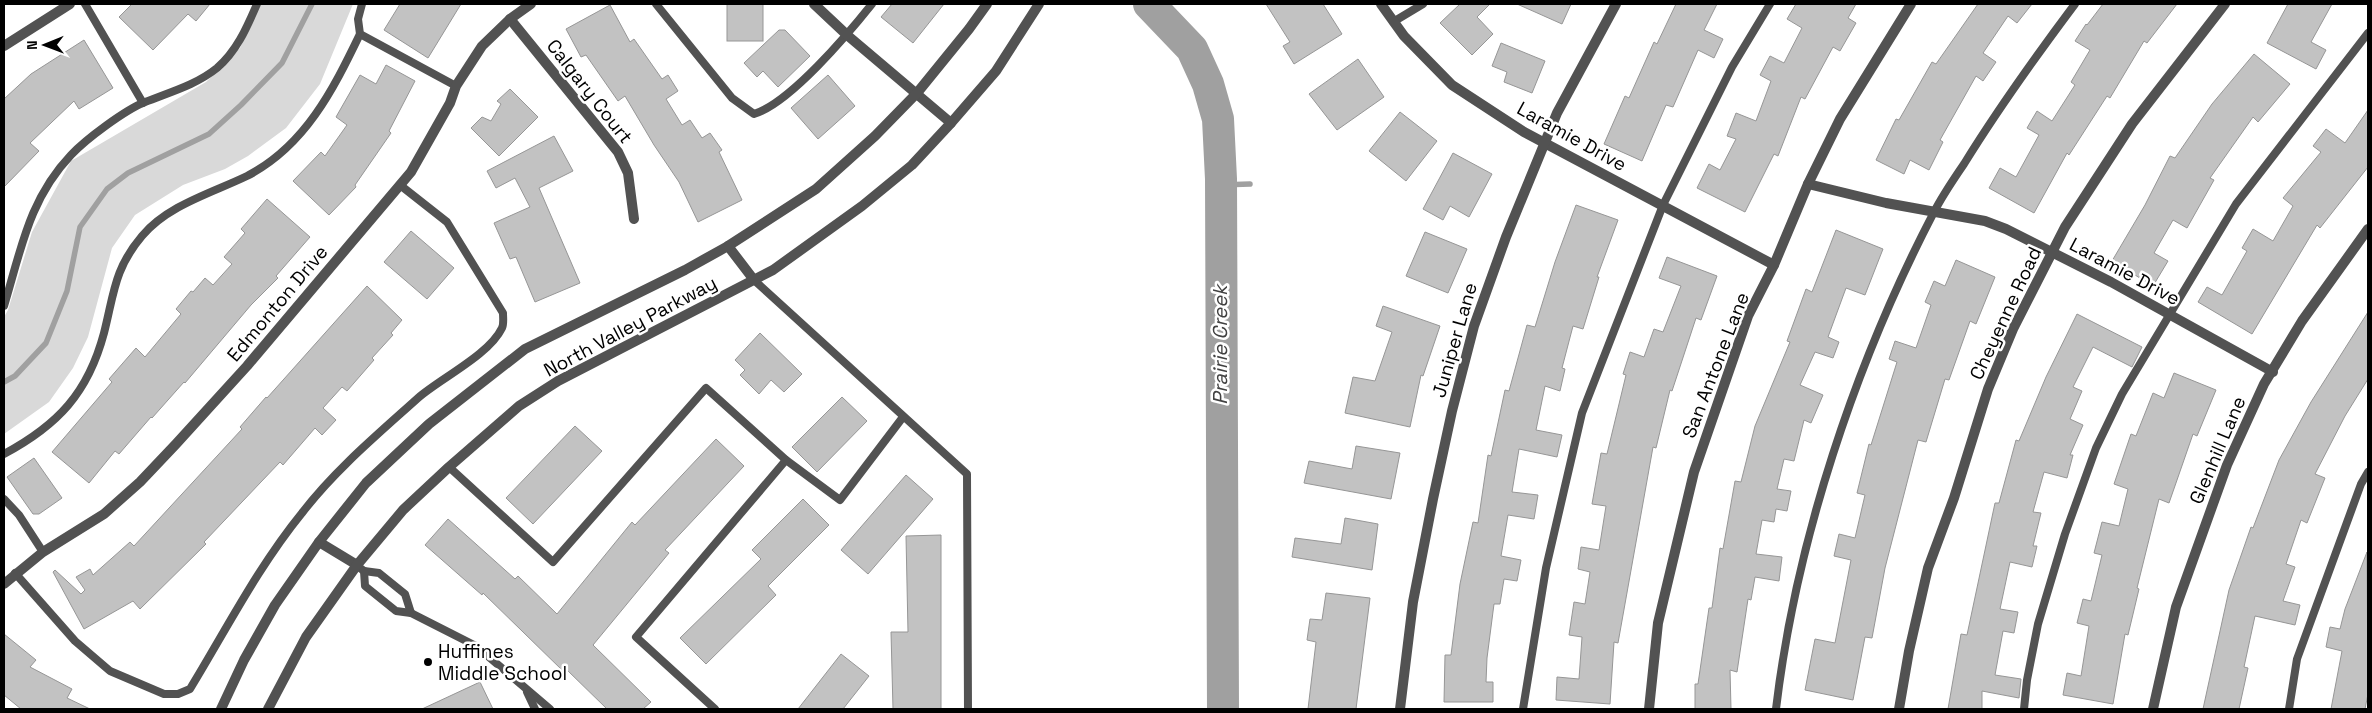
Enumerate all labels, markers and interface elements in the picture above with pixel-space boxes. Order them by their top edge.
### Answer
north arrow [20,20,70,70]
street label: Calgary Court [541,34,638,149]
text: N [23,40,41,50]
street label: Laramie Drive [1512,96,1631,177]
street label: Laramie Drive [2065,232,2184,311]
street label: Edmonton Drive [221,240,333,367]
street label: Cheyenne Road [1964,243,2047,384]
street label: North Valley Parkway [539,270,721,383]
street label: Juniper Lane [1426,280,1483,401]
water label: Prairie Creek [1207,283,1233,405]
street label: San Antone Lane [1676,289,1755,442]
street label: Glenhill Lane [2184,392,2251,508]
place label: Huffines Middle School [438,639,567,686]
marker: Huffines Middle School [422,656,434,668]

